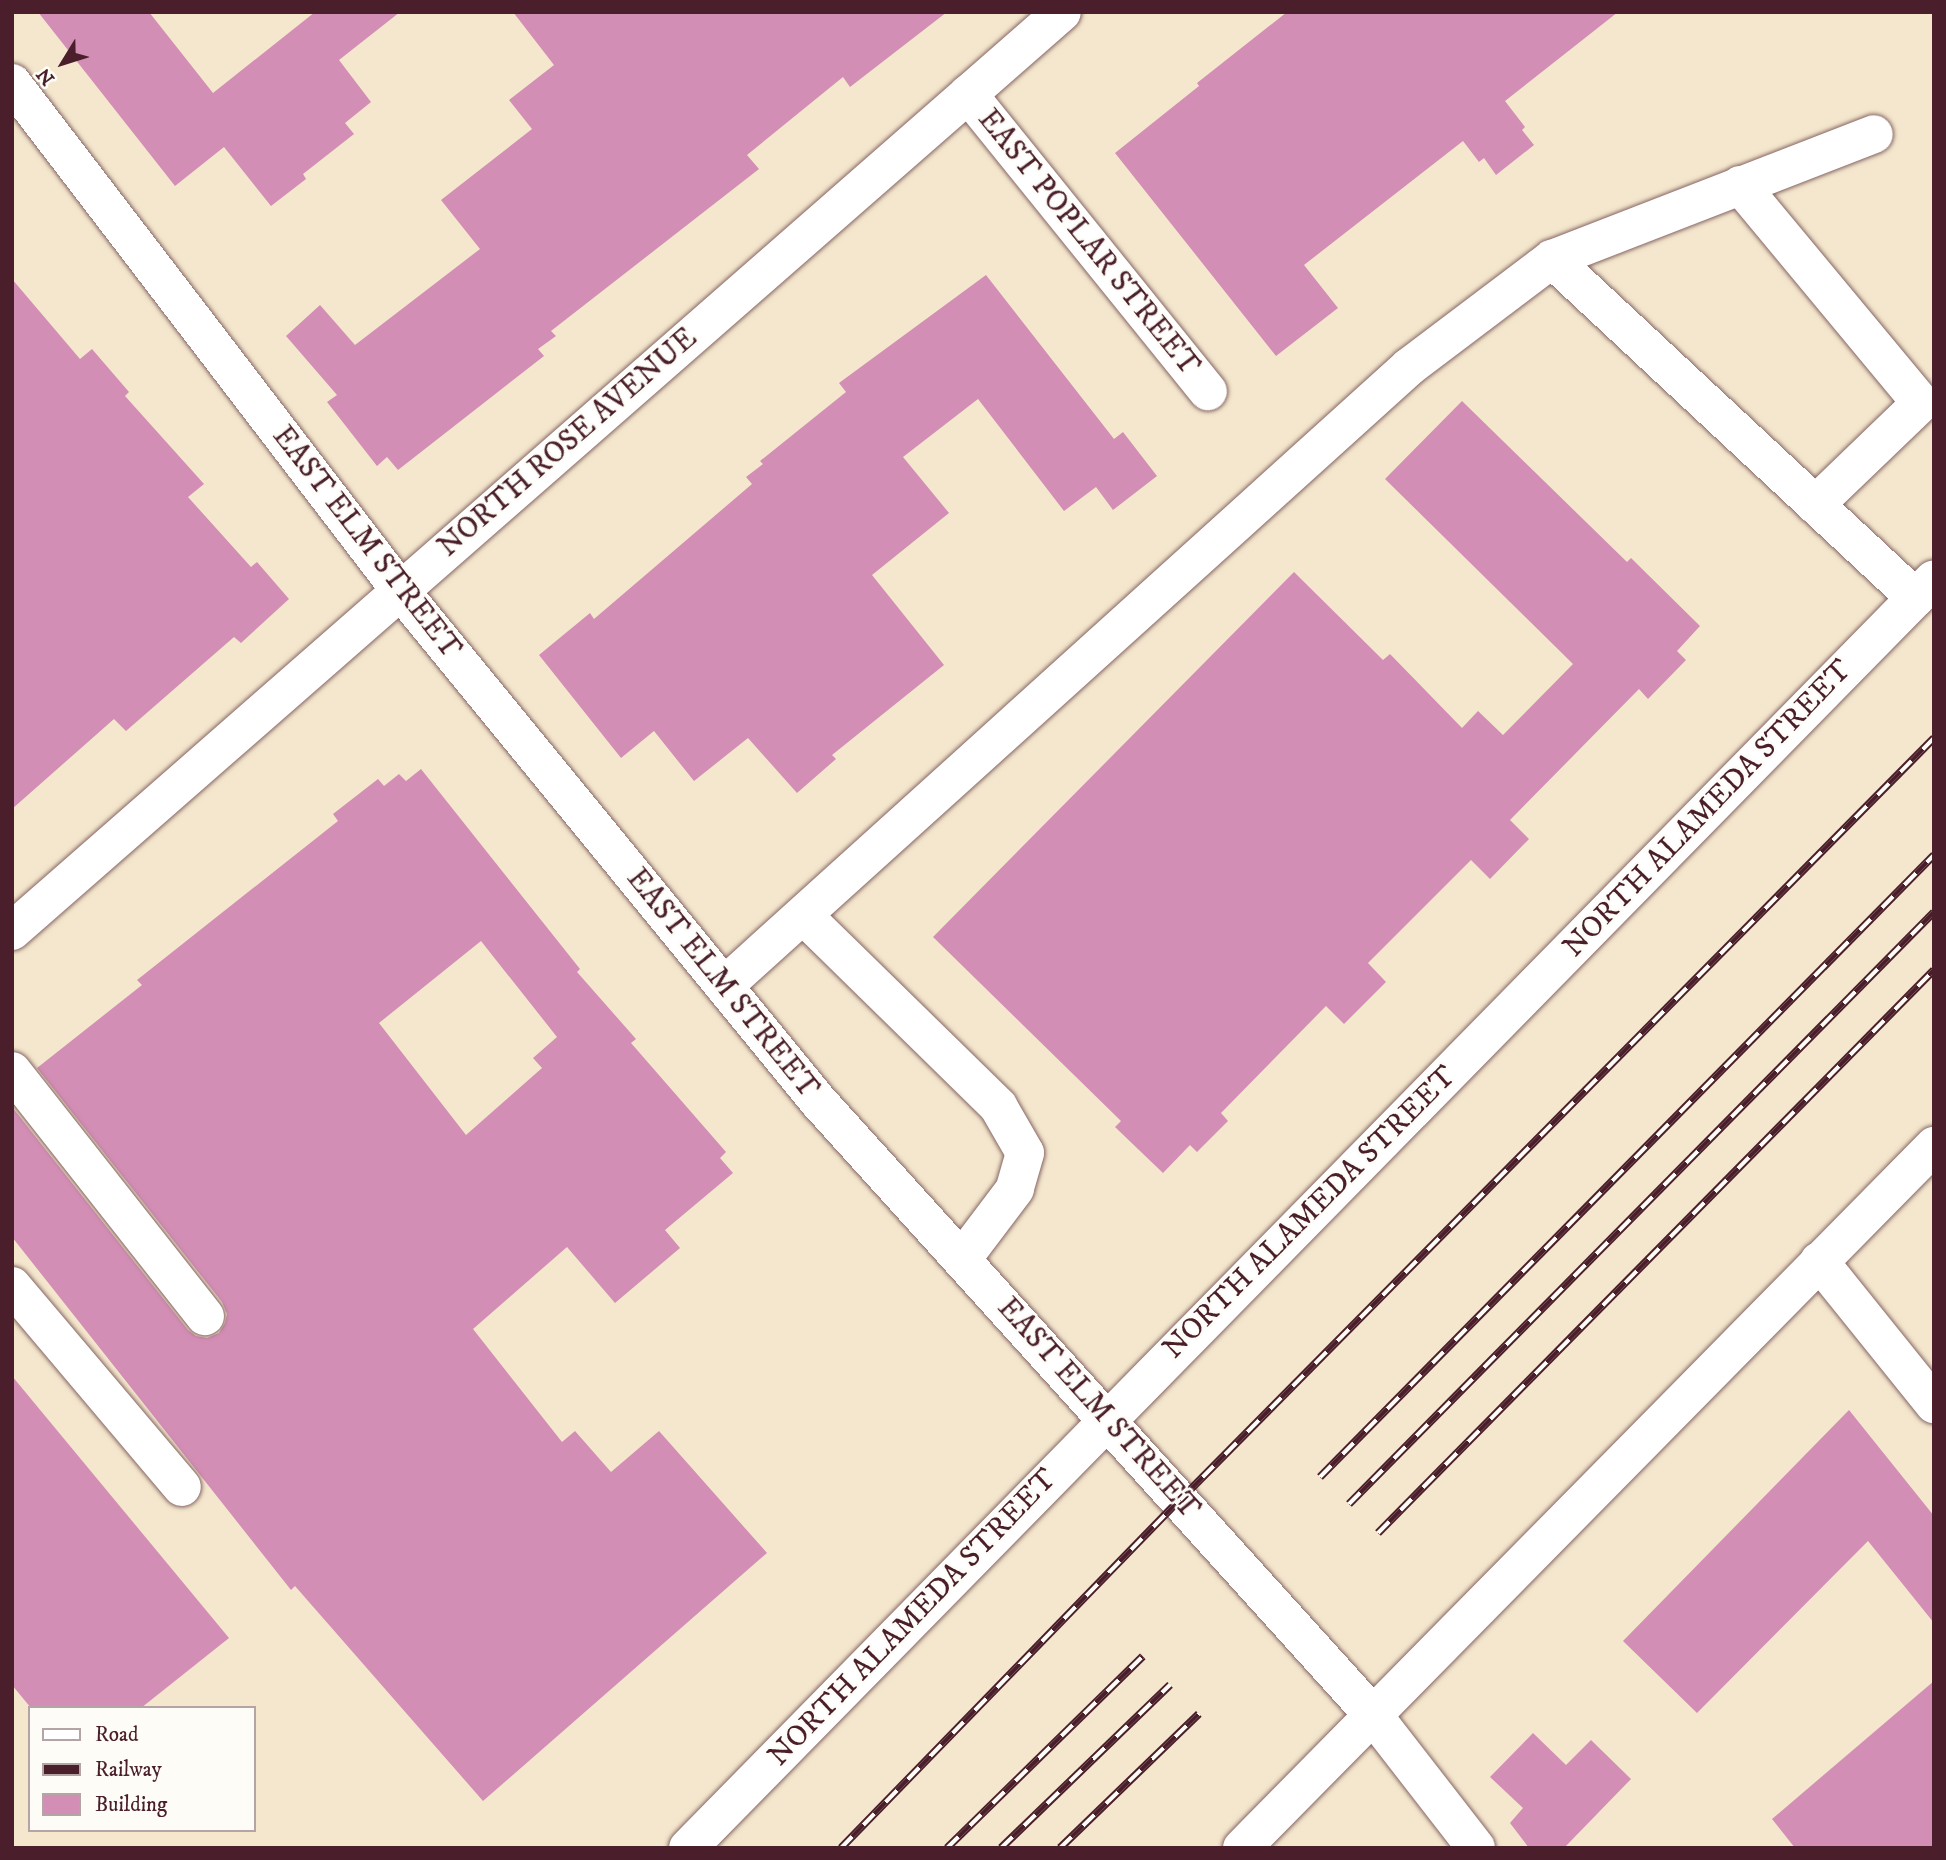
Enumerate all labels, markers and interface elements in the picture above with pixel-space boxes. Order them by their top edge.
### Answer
north arrow [28,28,98,98]
text: N [32,63,60,89]
street label: EAST POPLAR STREET [969,103,1207,383]
street label: NORTH ROSE AVENUE [431,321,705,565]
street label: EAST ELM STREET [264,419,468,667]
street label: NORTH ALAMEDA STREET [1556,653,1860,965]
street label: EAST ELM STREET [618,862,826,1106]
street label: NORTH ALAMEDA STREET [1156,1059,1464,1367]
street label: EAST ELM STREET [989,1291,1207,1527]
street label: NORTH ALAMEDA STREET [761,1462,1065,1774]
legend [28,1706,256,1832]
text: Road [95,1722,139,1748]
text: Railway [95,1757,162,1783]
text: Building [95,1792,167,1818]

